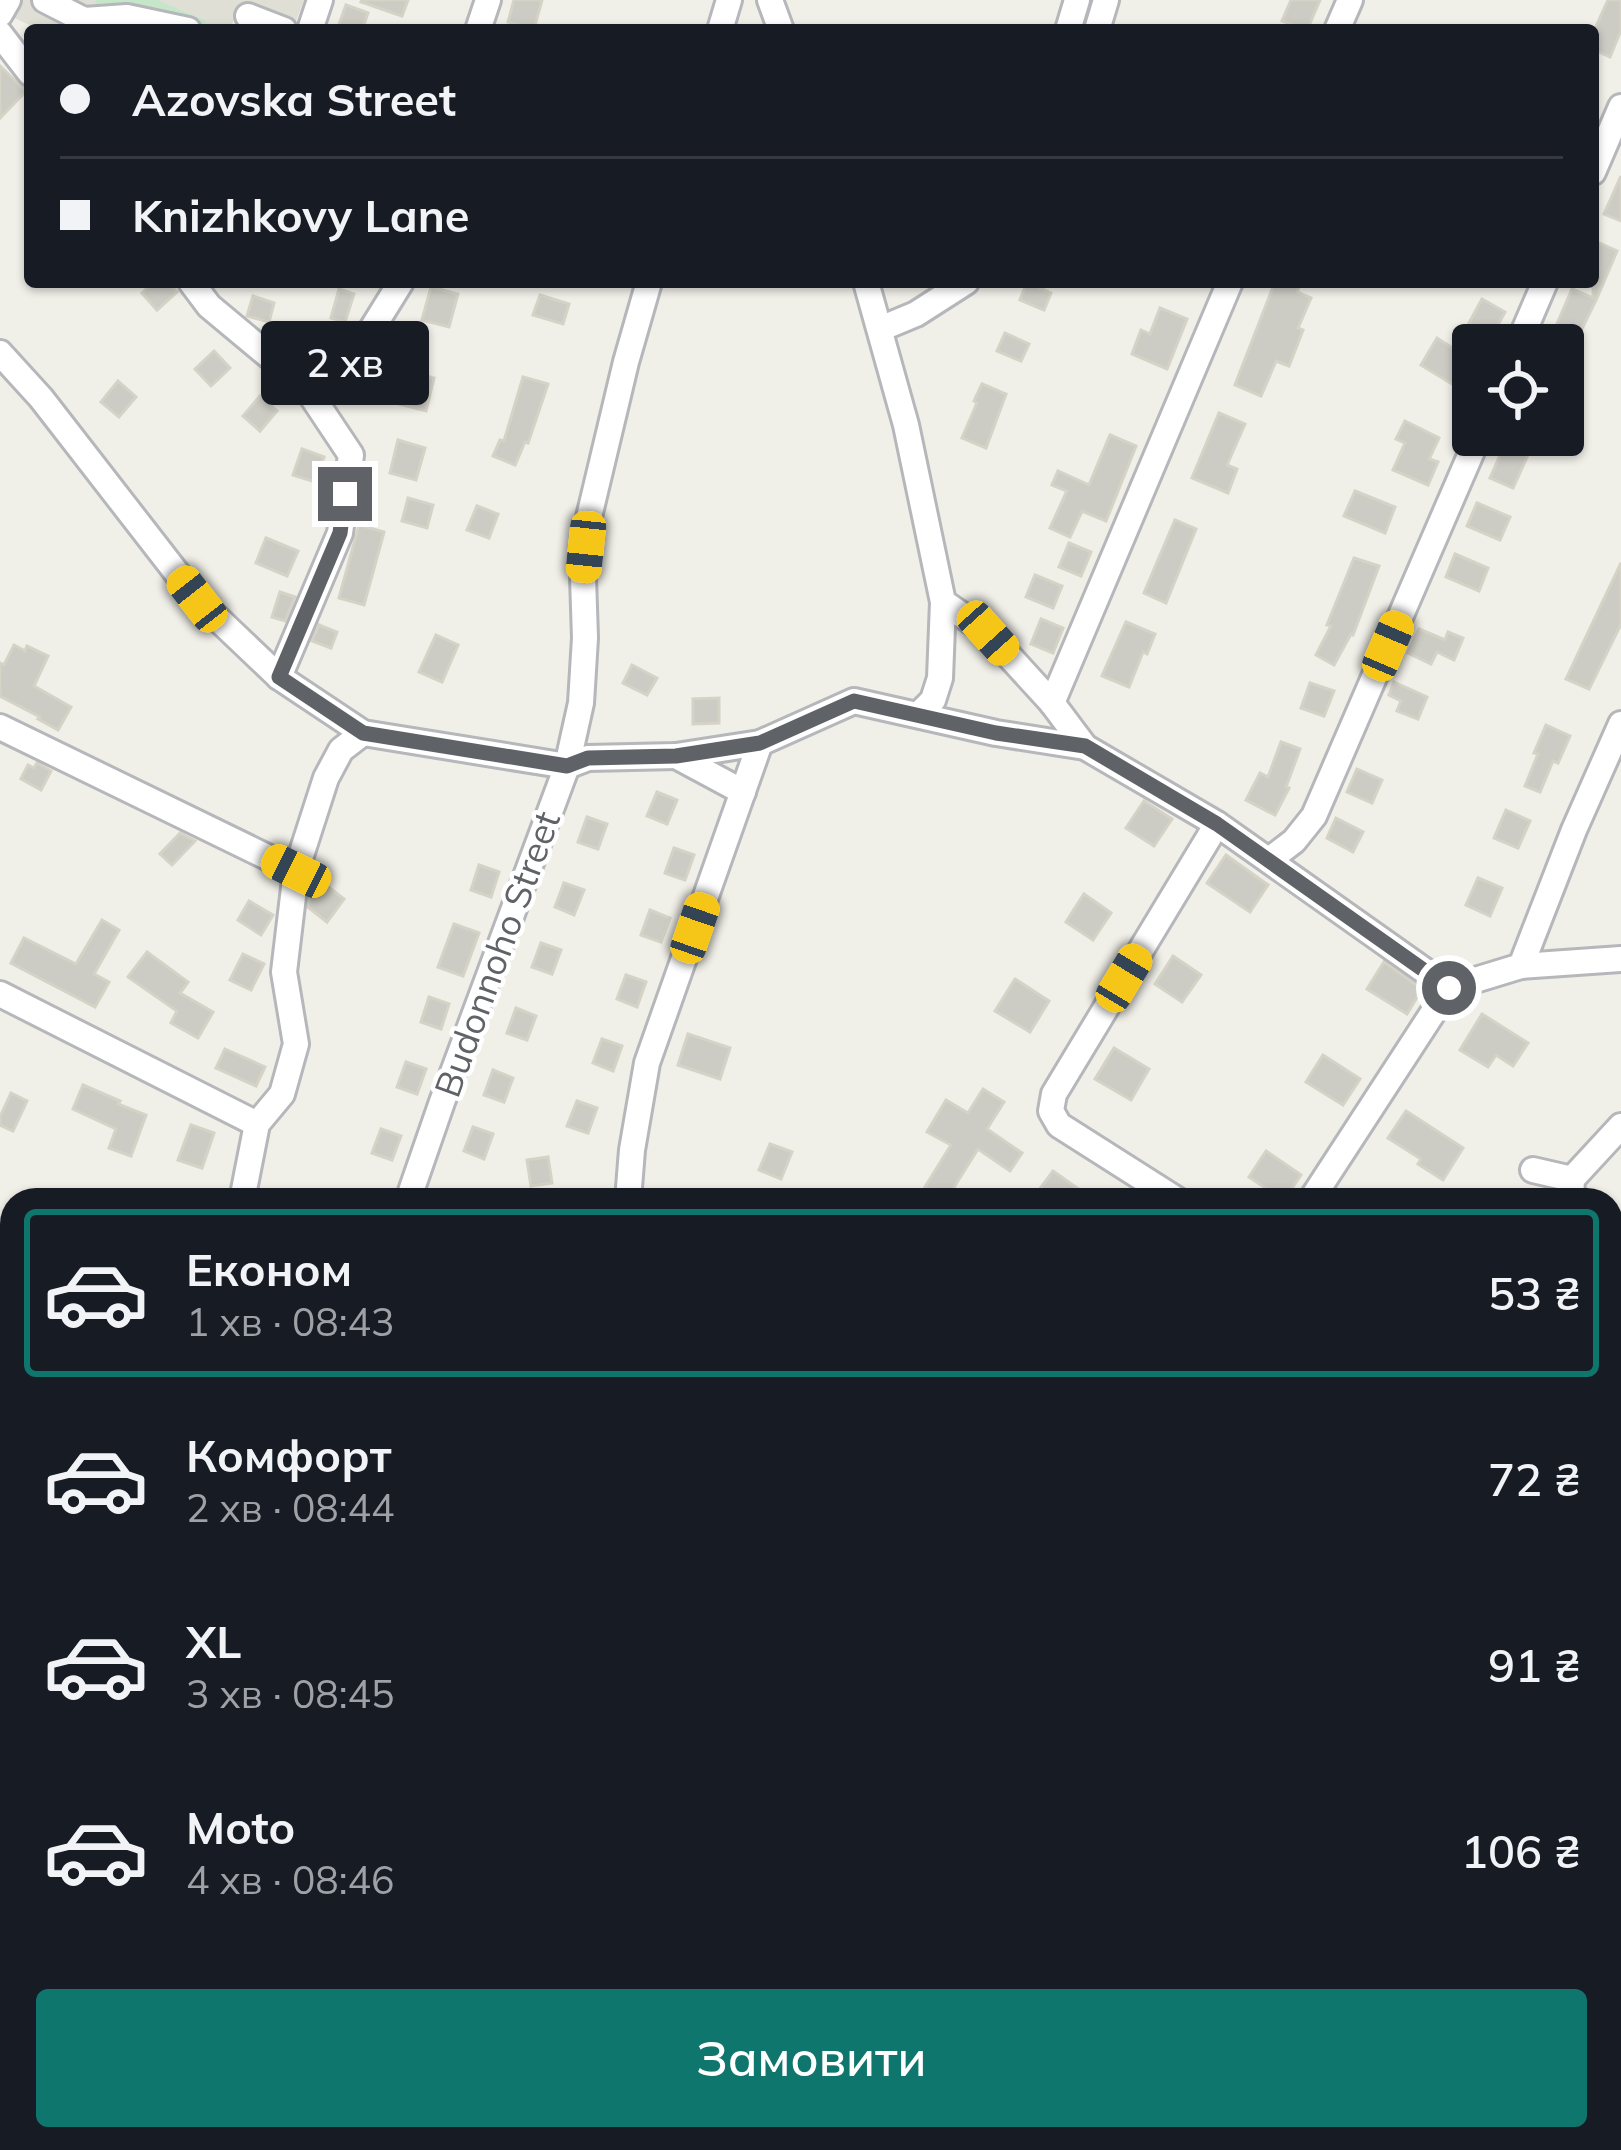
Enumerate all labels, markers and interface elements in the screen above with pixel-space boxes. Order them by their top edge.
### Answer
text: Azovska Street [132,71,456,127]
text: Knizhkovy Lane [132,187,470,243]
callout: 2 хв [261,320,429,404]
map controls [1452,324,1584,456]
button: locate [1452,324,1584,456]
text: 2 хв [306,338,384,387]
route end [318,467,372,521]
car [564,509,608,585]
car [161,560,233,638]
car [951,594,1025,672]
car [1357,606,1419,686]
street label: Budonnoho Street [424,805,569,1103]
car [256,839,336,903]
car [666,888,724,968]
car [1090,938,1158,1018]
route start [1422,961,1476,1015]
icon: car [42,1239,150,1347]
text: Економ [186,1241,352,1297]
text: 53 ₴ [1488,1265,1581,1321]
text: 1 хв · 08:43 [186,1297,394,1346]
icon: car [42,1425,150,1533]
text: Комфорт [186,1427,392,1483]
text: 72 ₴ [1488,1451,1581,1507]
text: 2 хв · 08:44 [186,1483,394,1532]
icon: car [42,1611,150,1719]
text: XL [186,1613,241,1669]
text: 91 ₴ [1488,1637,1581,1693]
text: 3 хв · 08:45 [186,1669,394,1718]
icon: car [42,1797,150,1905]
text: Moto [186,1799,295,1855]
text: 106 ₴ [1461,1823,1581,1879]
text: 4 хв · 08:46 [186,1855,394,1904]
button: Замовити [36,1989,1587,2127]

